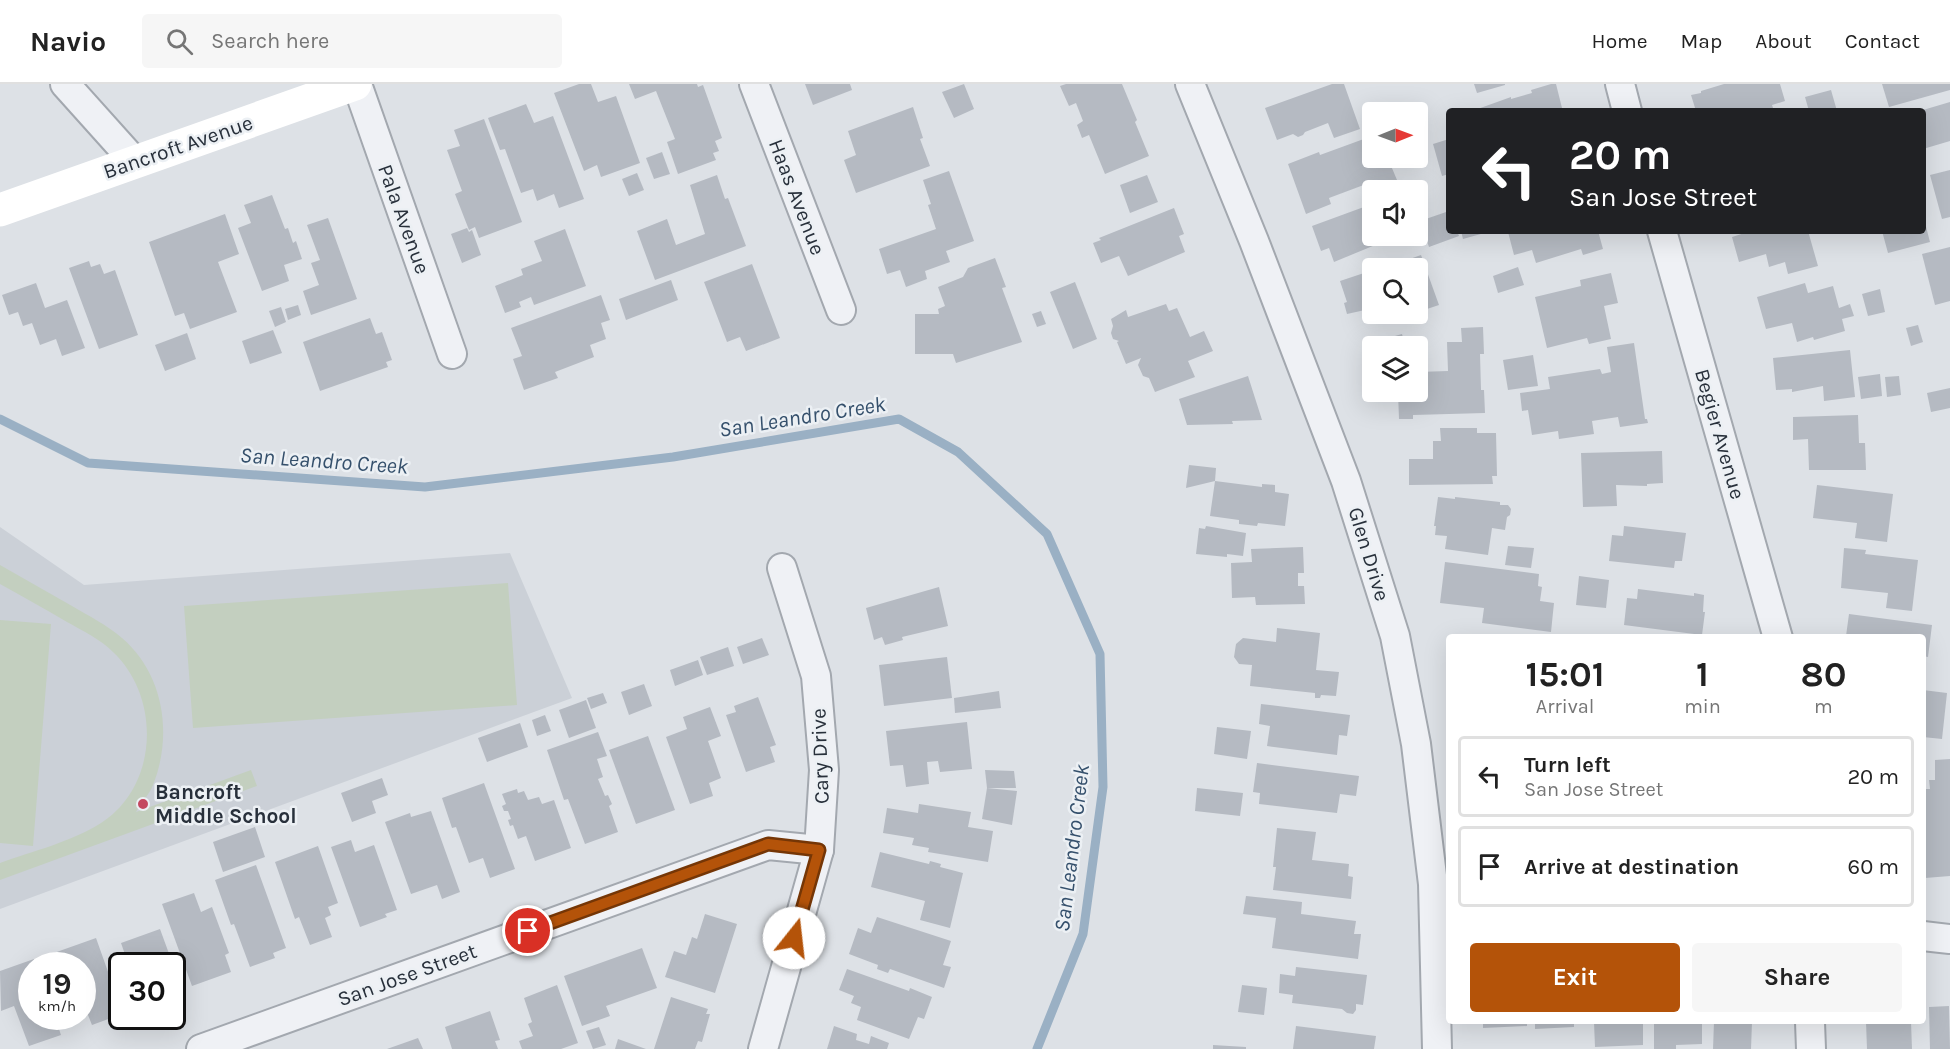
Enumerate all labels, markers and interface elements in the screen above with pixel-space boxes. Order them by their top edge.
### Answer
search box [142,14,562,68]
text: Navio [30,25,106,58]
icon: search [163,25,196,58]
text: Search here [211,28,329,54]
text: Home [1592,29,1648,53]
text: Map [1681,29,1722,53]
text: About [1755,29,1812,53]
text: Contact [1845,29,1920,53]
north arrow [1362,102,1428,168]
map controls [1362,102,1428,402]
street label: Bancroft Avenue [100,110,256,184]
text: 20 m [1569,130,1671,180]
icon: left [1470,132,1548,210]
street label: Haas Avenue [764,136,830,258]
street label: Pala Avenue [373,161,435,277]
button: sound [1362,180,1428,246]
text: San Jose Street [1569,181,1757,213]
button: search [1362,258,1428,324]
button: layers [1362,336,1428,402]
street label: Begier Avenue [1690,366,1750,502]
water label: San Leandro Creek [717,391,888,443]
water label: San Leandro Creek [239,442,410,480]
street label: Glen Drive [1343,504,1395,604]
text: 15:01 [1526,653,1605,695]
text: 1 [1696,653,1709,695]
text: 80 [1800,653,1846,695]
text: Arrival [1536,695,1594,718]
text: min [1684,695,1721,718]
text: m [1814,695,1833,718]
street label: Cary Drive [806,708,834,804]
text: Turn left [1524,752,1611,778]
icon: left [1473,760,1506,793]
water label: San Leandro Creek [1049,762,1095,933]
text: 20 m [1847,764,1899,790]
text: San Jose Street [1524,778,1663,801]
place label: Bancroft Middle School [155,780,297,828]
marker: Bancroft Middle School [136,797,150,811]
icon: arrive [1473,850,1506,883]
text: Arrive at destination [1524,854,1739,880]
text: 60 m [1848,854,1899,880]
pin [502,905,553,956]
position arrow [762,906,826,970]
icon: arrive [511,914,544,947]
street label: San Jose Street [334,939,480,1011]
button: Exit [1470,943,1680,1012]
button: Share [1692,943,1902,1012]
speed limit sign: 30 [108,952,186,1030]
text: 19 [42,966,71,1002]
text: km/h [38,997,76,1015]

